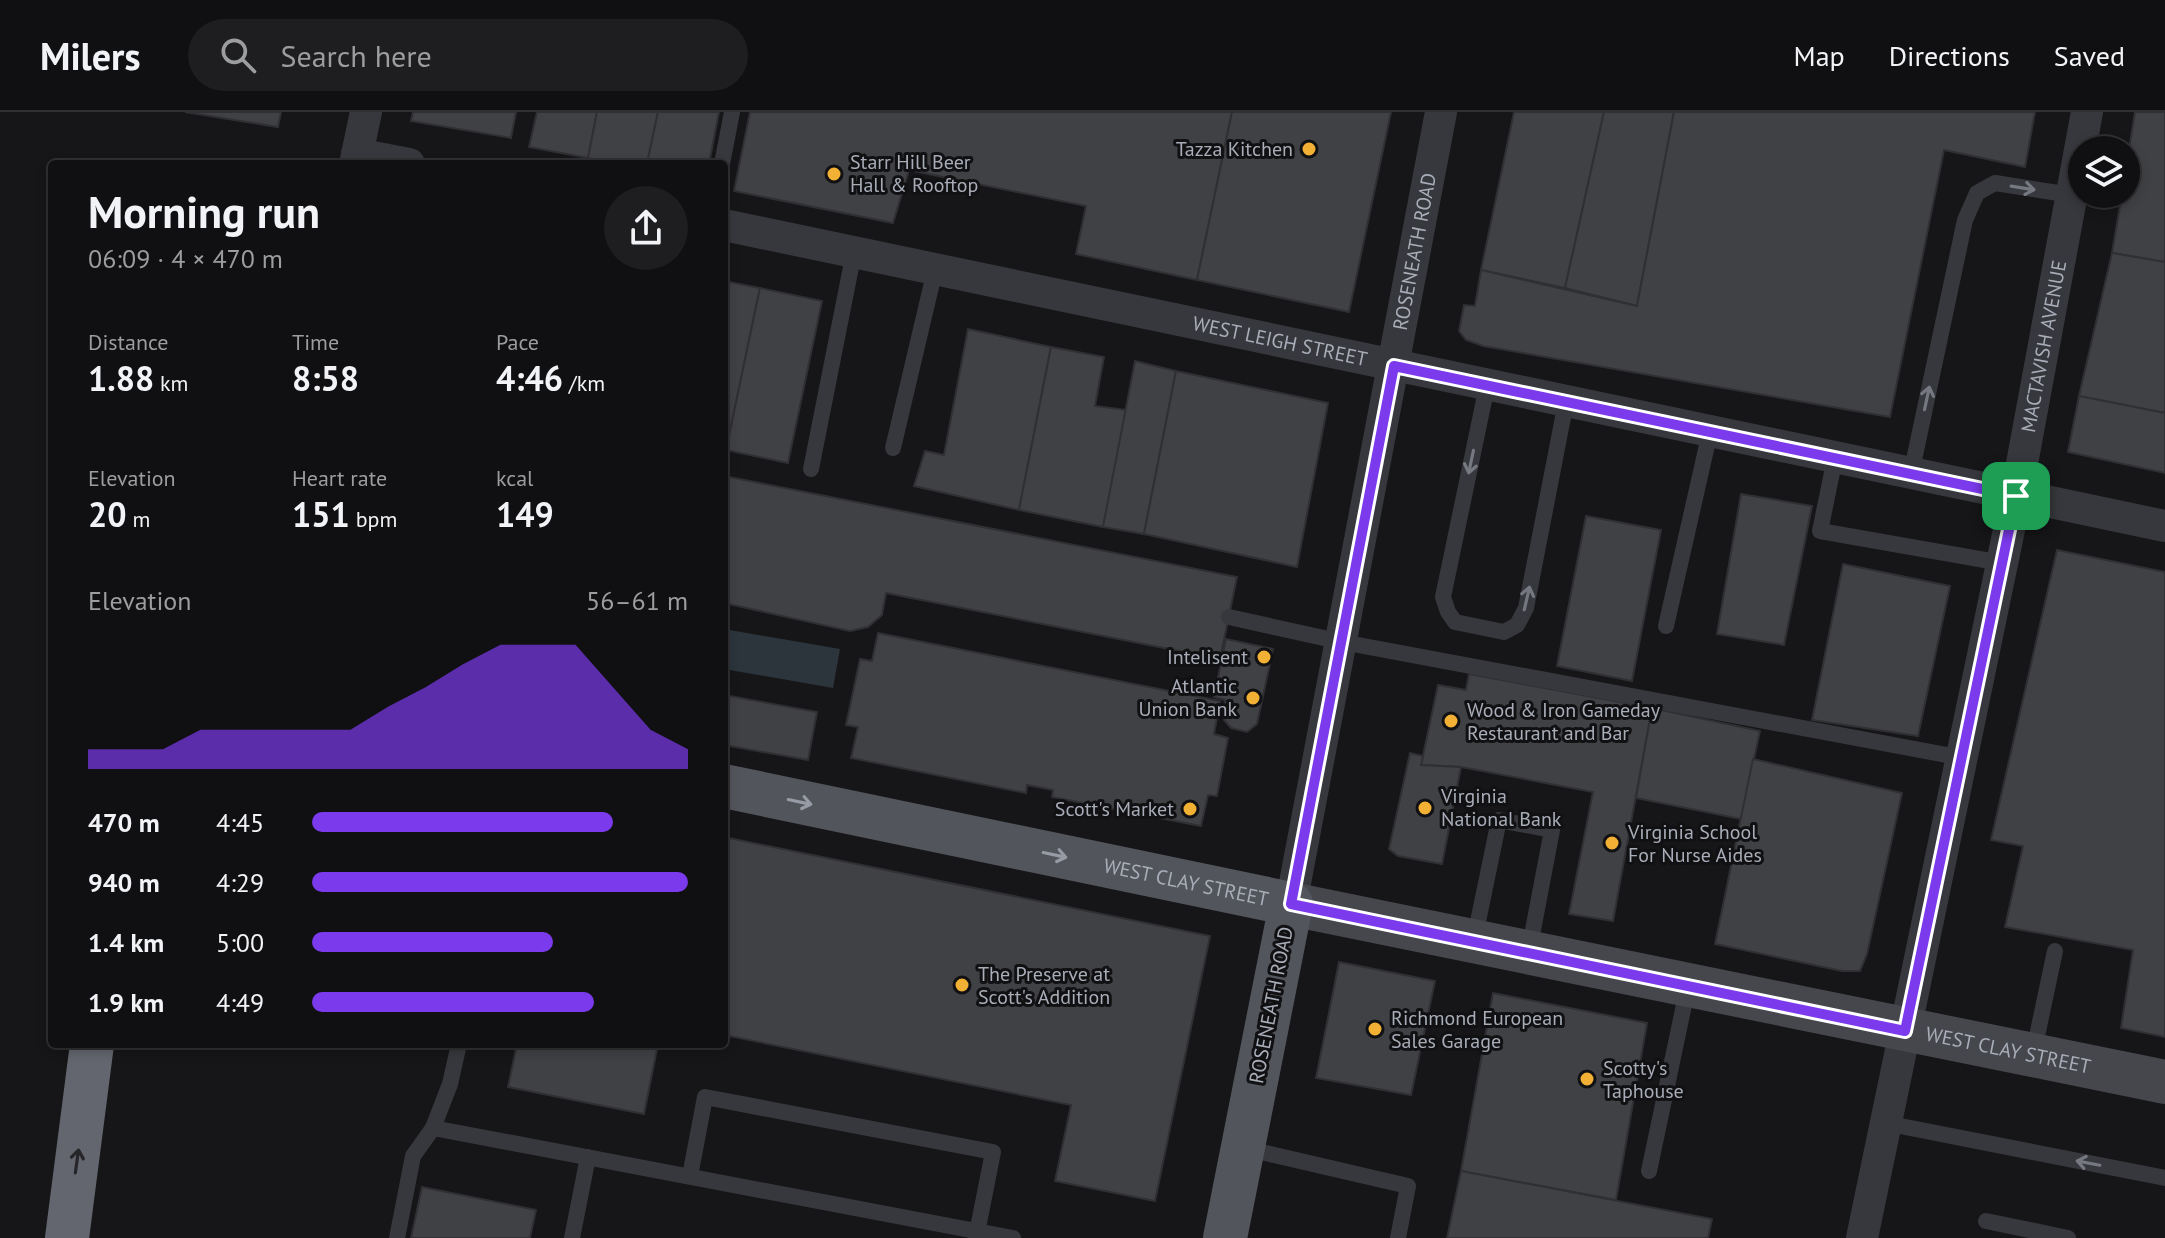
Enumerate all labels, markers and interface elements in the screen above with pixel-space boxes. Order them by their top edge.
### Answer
search box [188,19,748,91]
text: Milers [40,31,140,80]
icon: search [216,33,260,77]
text: Search here [280,36,432,75]
text: Map [1794,37,1845,74]
text: Directions [1889,37,2010,74]
text: Saved [2054,37,2125,74]
place label: Tazza Kitchen [1176,136,1293,162]
map controls [2068,136,2140,208]
button: layers [2068,136,2140,208]
marker: Tazza Kitchen [1300,140,1318,158]
place label: Starr Hill Beer Hall & Rooftop [850,149,978,198]
marker: Starr Hill Beer Hall & Rooftop [825,165,843,183]
street label: ROSENEATH ROAD [1387,171,1442,332]
one-way arrow [2010,181,2035,196]
text: Morning run [88,183,320,240]
button: share [604,186,688,270]
text: 06:09 · 4 × 470 m [88,242,283,275]
street label: MACTAVISH AVENUE [2015,258,2072,435]
street label: WEST LEIGH STREET [1190,310,1370,372]
text: Distance [88,328,169,356]
text: Time [292,328,339,356]
text: Pace [496,328,539,356]
text: 1.88 [88,356,154,400]
text: 8:58 [292,356,359,400]
text: 4:46 [496,356,563,400]
text: km [154,369,188,397]
text: /km [563,369,605,397]
one-way arrow [1920,385,1935,411]
one-way arrow [1463,449,1478,474]
pin [1982,462,2050,530]
text: Elevation [88,464,176,492]
text: Heart rate [292,464,387,492]
text: kcal [496,464,534,492]
icon: arrive [1994,474,2038,518]
text: 20 [88,492,127,536]
text: 151 [292,492,350,536]
text: 149 [496,492,554,536]
text: m [127,505,150,533]
text: bpm [350,505,397,533]
text: Elevation [88,584,192,617]
text: 56–61 m [586,584,688,617]
one-way arrow [1521,585,1536,611]
place label: Intelisent [1167,644,1248,670]
marker: Intelisent [1255,648,1273,666]
place label: Atlantic Union Bank [1139,673,1237,722]
marker: Atlantic Union Bank [1244,689,1262,707]
place label: Wood & Iron Gameday Restaurant and Bar [1467,697,1661,746]
marker: Wood & Iron Gameday Restaurant and Bar [1442,712,1460,730]
place label: Virginia National Bank [1440,783,1562,832]
one-way arrow [787,795,813,810]
place label: Scott's Market [1055,796,1174,822]
marker: Virginia National Bank [1416,799,1434,817]
marker: Scott's Market [1181,800,1199,818]
text: 470 m [88,806,160,839]
text: 4:45 [216,806,264,839]
place label: Virginia School For Nurse Aides [1627,819,1762,868]
marker: Virginia School For Nurse Aides [1603,834,1621,852]
one-way arrow [1042,848,1067,863]
street label: WEST CLAY STREET [1101,852,1271,912]
text: 940 m [88,866,160,899]
text: 4:29 [216,866,264,899]
street label: ROSENEATH ROAD [1243,924,1299,1086]
text: 1.4 km [88,926,164,959]
text: 5:00 [216,926,264,959]
place label: The Preserve at Scott's Addition [978,961,1110,1010]
marker: The Preserve at Scott's Addition [953,976,971,994]
text: 1.9 km [88,986,164,1019]
text: 4:49 [216,986,264,1019]
place label: Richmond European Sales Garage [1391,1005,1563,1054]
marker: Richmond European Sales Garage [1366,1020,1384,1038]
street label: WEST CLAY STREET [1923,1021,2093,1080]
place label: Scotty's Taphouse [1603,1055,1684,1104]
marker: Scotty's Taphouse [1578,1070,1596,1088]
one-way arrow [70,1149,85,1174]
one-way arrow [2076,1155,2102,1170]

